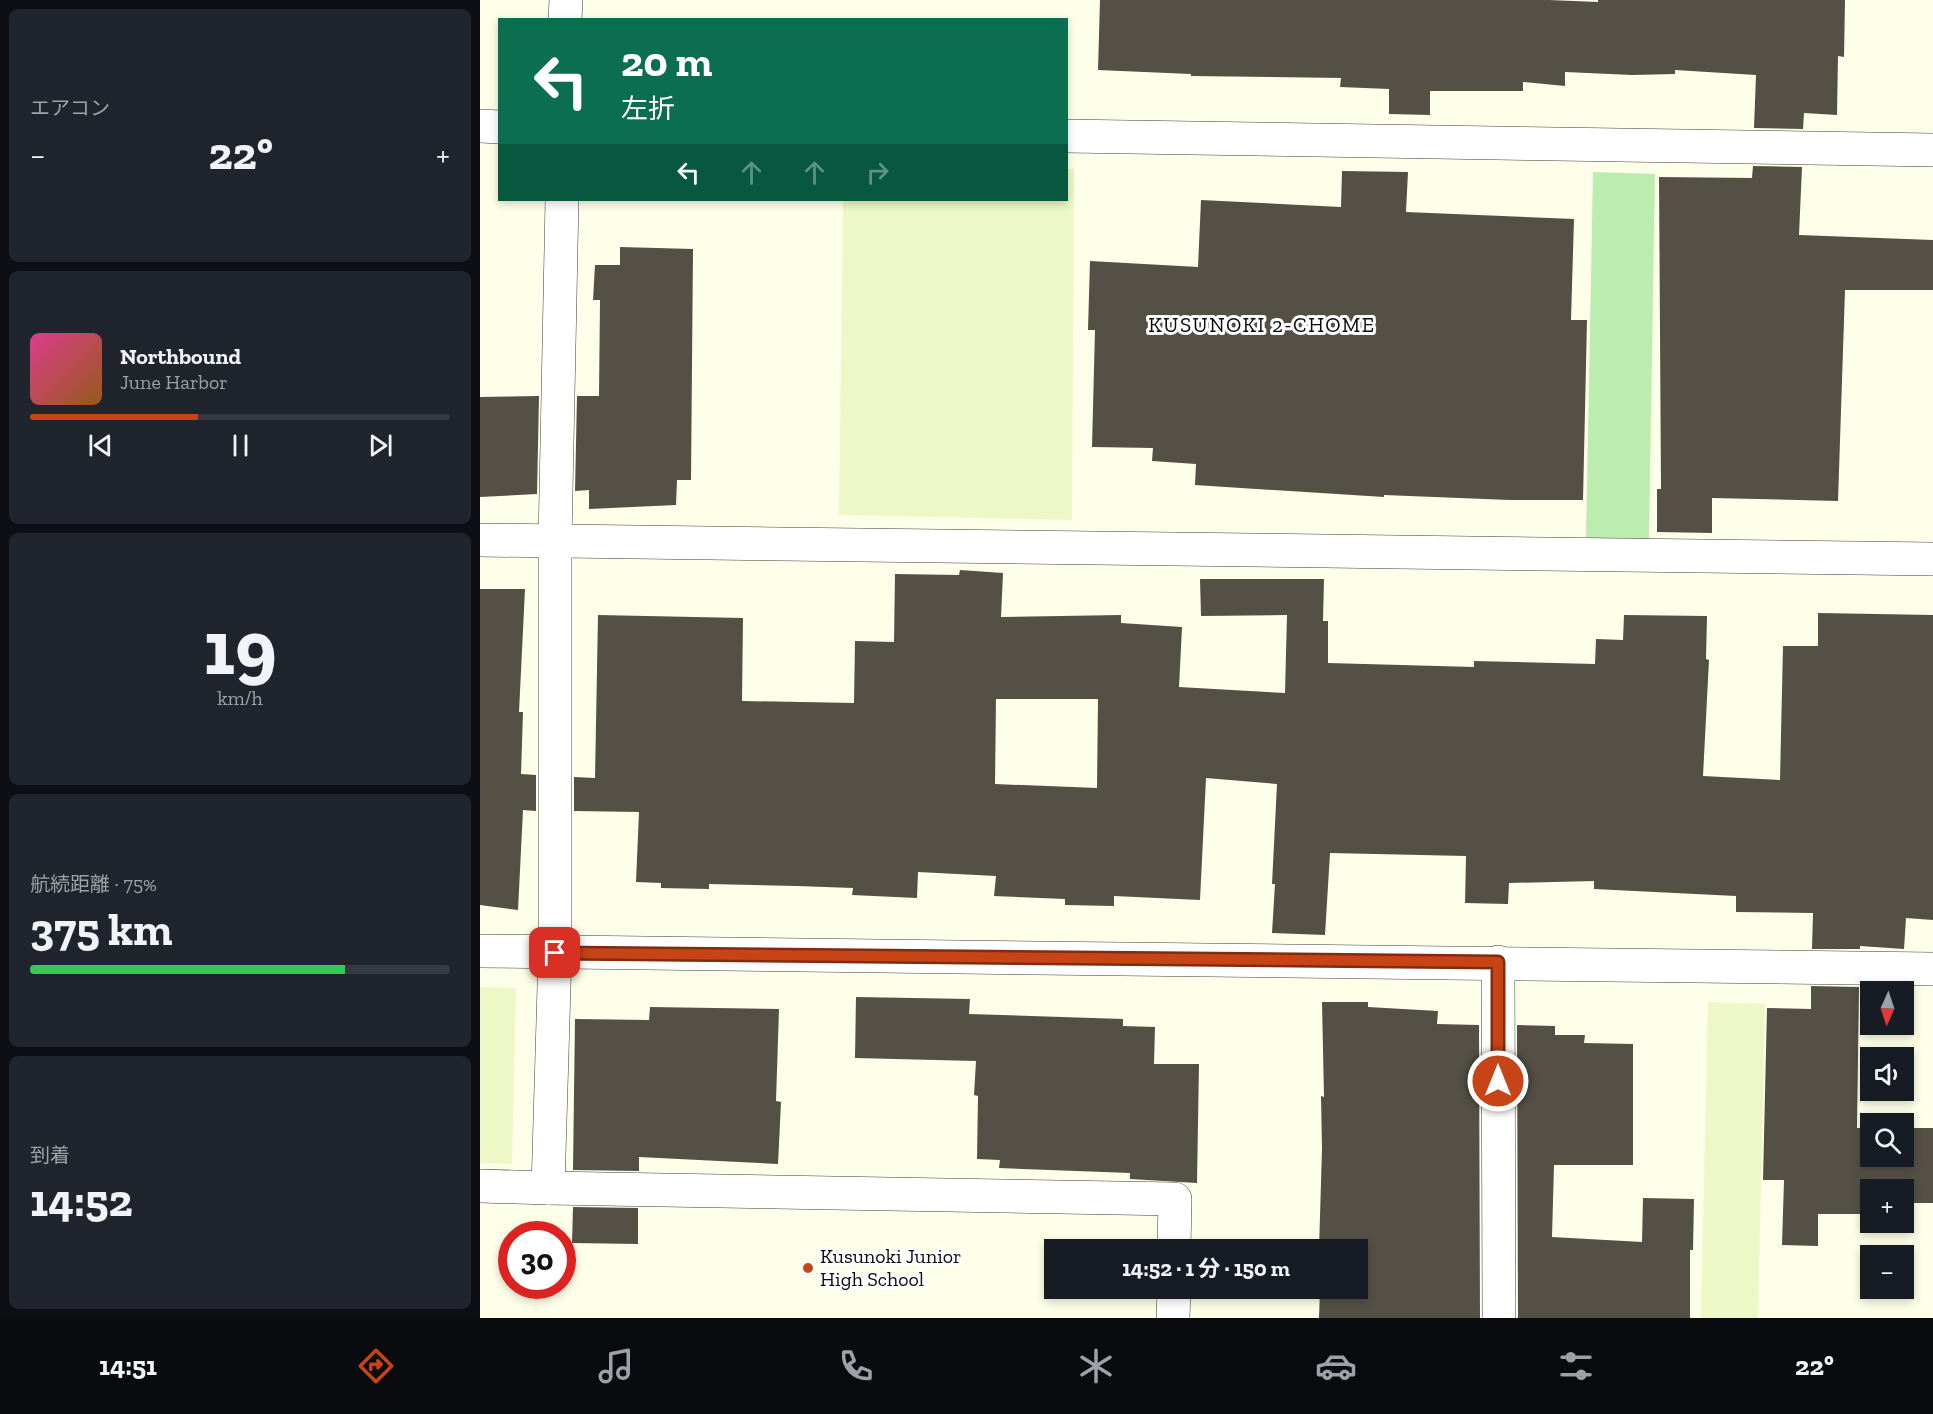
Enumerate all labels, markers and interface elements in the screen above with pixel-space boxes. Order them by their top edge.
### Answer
text: 20 m [621,36,712,87]
icon: left [522,42,600,120]
text: 左折 [621,93,675,125]
text: エアコン [30,96,110,120]
text: 22° [208,127,273,181]
text: − [30,135,45,174]
text: + [436,135,450,174]
icon: left [672,156,705,189]
icon: ahead [735,156,768,189]
icon: ahead [798,156,831,189]
icon: right [861,156,894,189]
district label: KUSUNOKI 2-CHOME [1148,312,1376,337]
text: Northbound [120,343,241,370]
text: June Harbor [120,370,228,394]
icon: previous [84,429,117,462]
icon: pause [224,429,257,462]
icon: next [364,429,397,462]
text: 19 [203,600,277,694]
text: km/h [217,686,263,710]
text: 航続距離 · 75% [30,872,157,896]
text: 375 km [30,903,172,957]
pin [529,927,580,978]
icon: arrive [538,936,571,969]
north arrow [1860,981,1914,1035]
map controls [1860,981,1914,1299]
button: sound [1860,1047,1914,1101]
position arrow [1466,1049,1530,1113]
button: search [1860,1113,1914,1167]
text: 到着 [30,1143,70,1167]
text: 14:52 [30,1174,133,1228]
button: + [1860,1179,1914,1233]
speed limit sign: 30 [498,1221,576,1299]
place label: Kusunoki Junior High School [820,1244,961,1291]
button: − [1860,1245,1914,1299]
text: 14:52 · 1 分 · 150 m [1122,1255,1290,1282]
marker: Kusunoki Junior High School [801,1261,815,1275]
icon: directions [355,1345,397,1387]
icon: music [595,1345,637,1387]
icon: phone [835,1345,877,1387]
icon: climate [1075,1345,1117,1387]
icon: car [1315,1345,1357,1387]
icon: filters [1555,1345,1597,1387]
text: 14:51 [99,1350,157,1382]
text: 22° [1795,1350,1834,1382]

